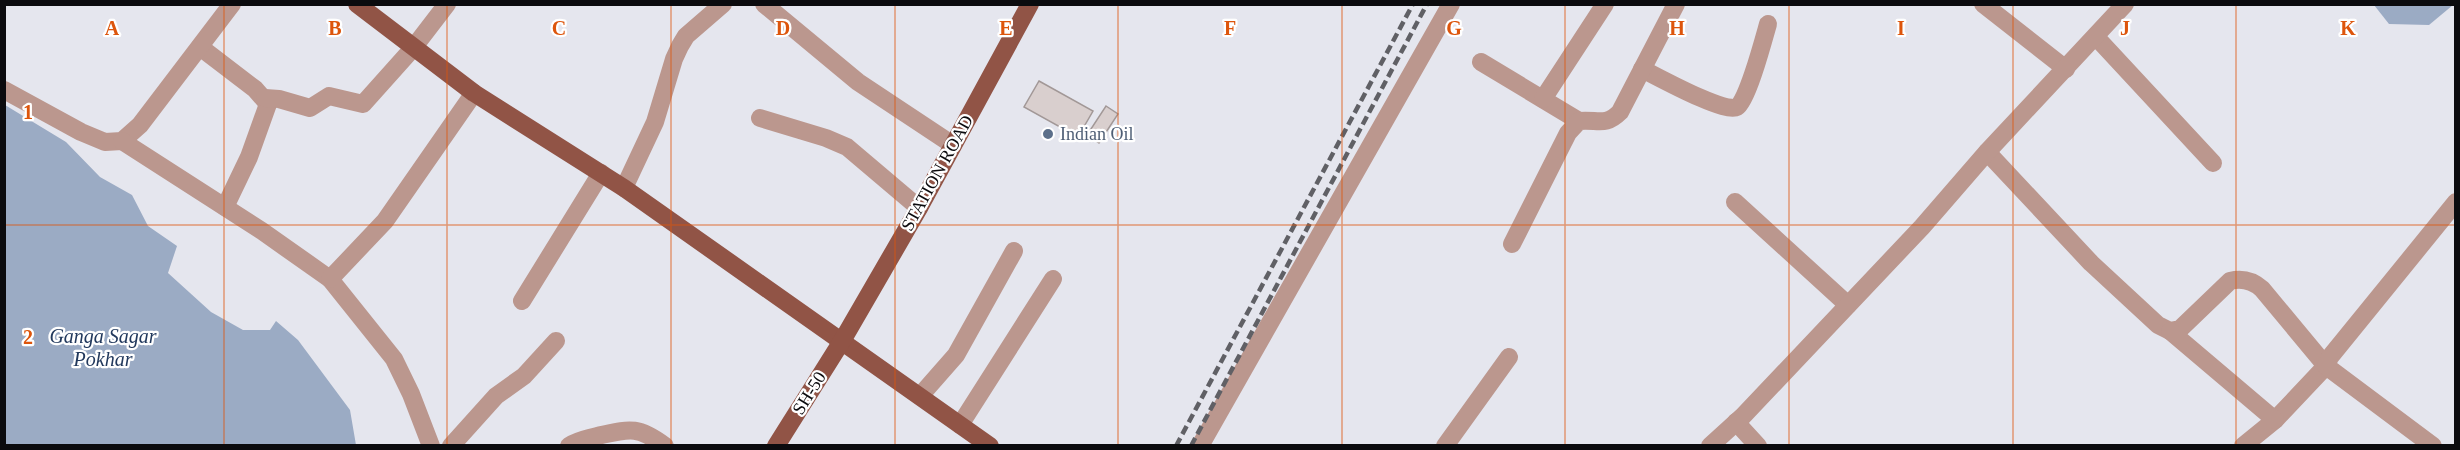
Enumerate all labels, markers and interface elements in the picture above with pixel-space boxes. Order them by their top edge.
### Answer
text: A [105,17,120,39]
text: B [328,17,342,39]
text: C [552,17,566,39]
text: D [776,17,790,39]
text: E [999,17,1013,39]
text: F [1224,17,1236,39]
text: G [1446,17,1462,39]
text: H [1669,17,1685,39]
text: I [1897,17,1905,39]
text: J [2120,17,2130,39]
text: K [2340,17,2356,39]
text: 1 [23,101,33,123]
street label: STATION ROAD [897,112,977,234]
place label: Indian Oil [1060,124,1134,144]
marker: Indian Oil [1041,127,1055,141]
water label: Ganga Sagar Pokhar [49,325,157,370]
text: 2 [23,326,33,348]
street label: SH-50 [788,368,830,418]

